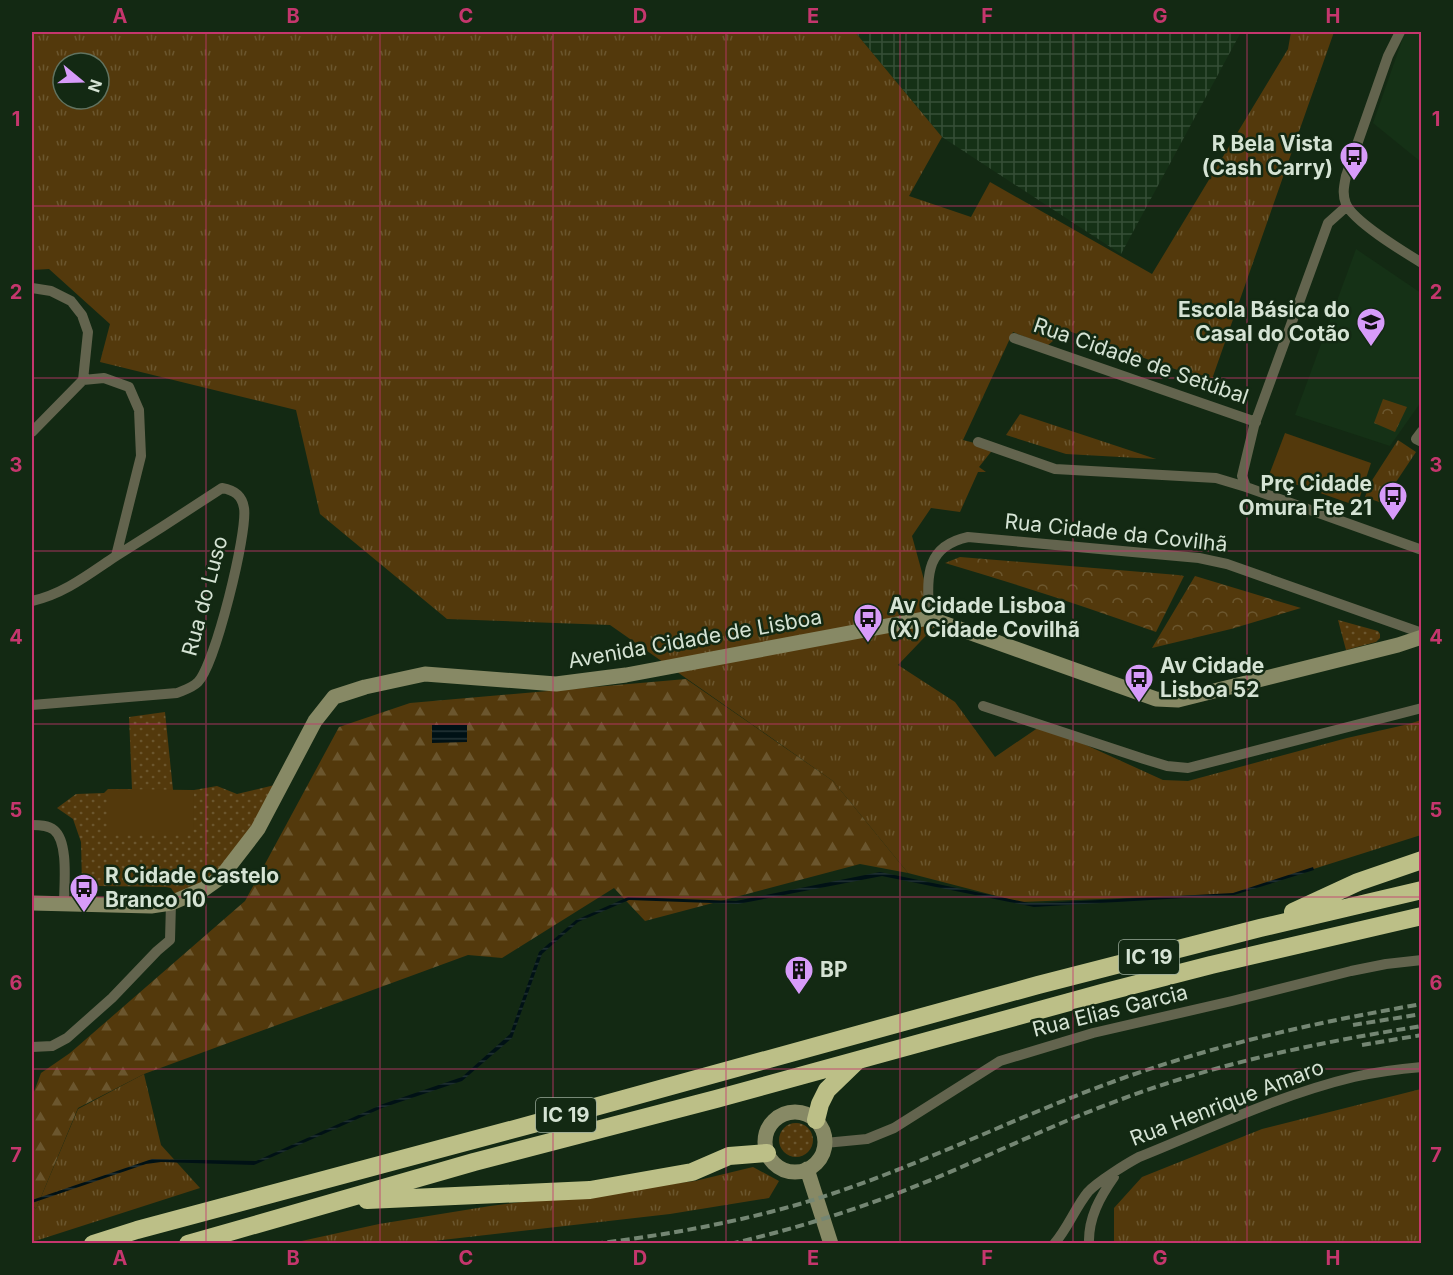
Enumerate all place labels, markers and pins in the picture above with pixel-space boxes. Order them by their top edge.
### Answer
place label: R Bela Vista (Cash Carry) [1202,131,1333,180]
bus stop icon: R Bela Vista (Cash Carry) [1338,140,1370,182]
place label: Escola Básica do Casal do Cotão [1178,297,1350,346]
school or university icon: Escola Básica do Casal do Cotão [1355,306,1387,348]
place label: Prç Cidade Omura Fte 21 [1239,471,1372,520]
bus stop icon: Prç Cidade Omura Fte 21 [1377,480,1409,522]
place label: Av Cidade Lisboa (X) Cidade Covilhã [889,593,1080,642]
bus stop icon: Av Cidade Lisboa (X) Cidade Covilhã [852,602,884,644]
place label: Av Cidade Lisboa 52 [1160,653,1264,702]
bus stop icon: Av Cidade Lisboa 52 [1123,662,1155,704]
place label: R Cidade Castelo Branco 10 [105,863,279,912]
bus stop icon: R Cidade Castelo Branco 10 [68,872,100,914]
building icon: BP [783,954,815,996]
place label: BP [820,957,848,982]

